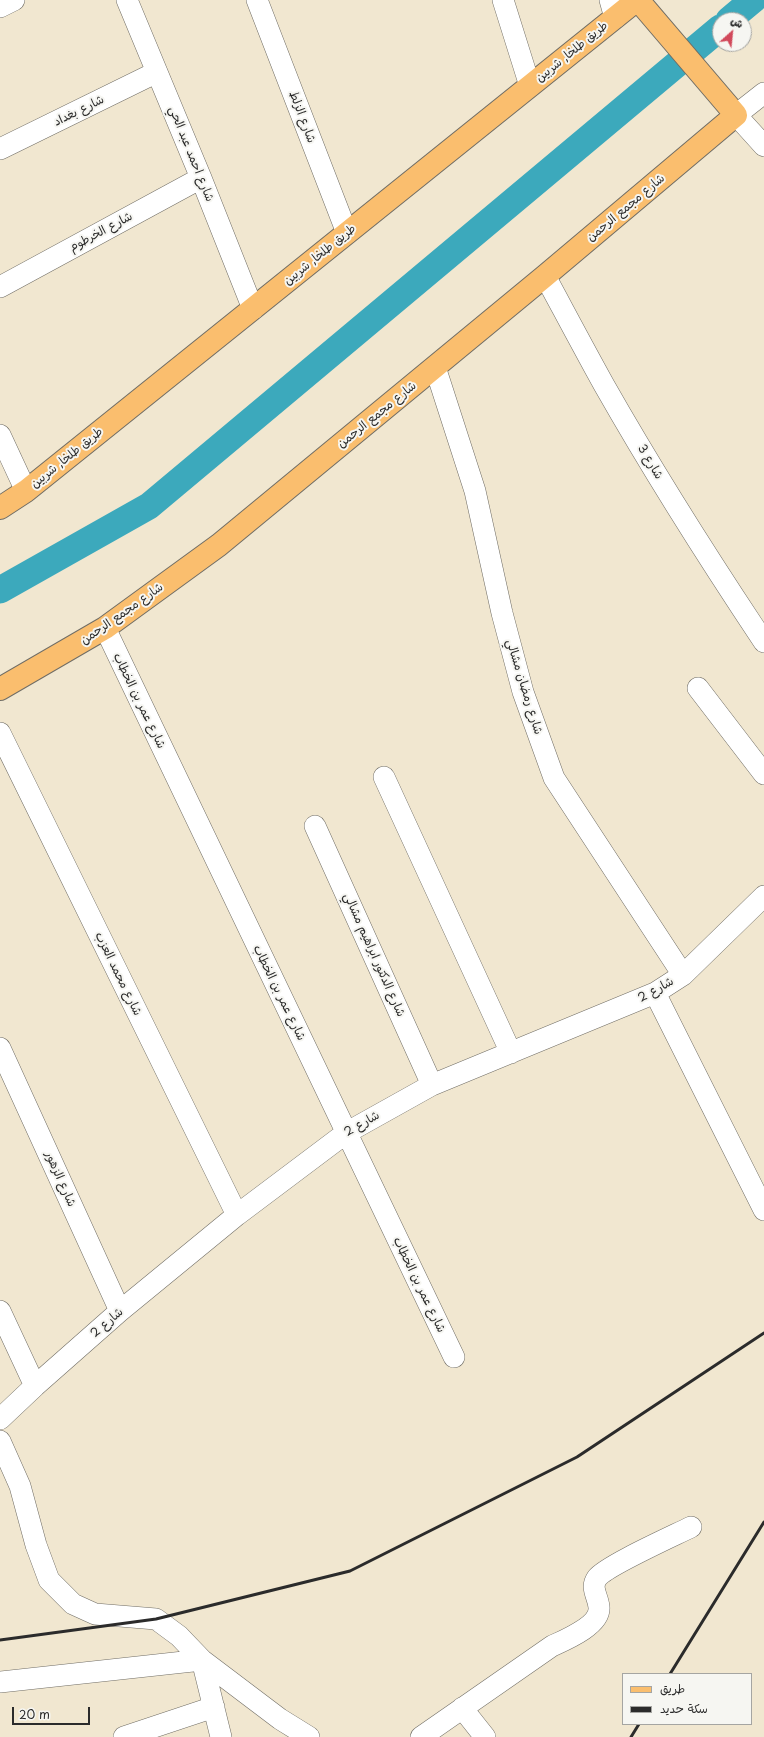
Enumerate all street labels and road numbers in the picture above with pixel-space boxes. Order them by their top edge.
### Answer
street label: طريق طلخا, شربين [533,19,611,85]
street label: شارع الزلط [286,89,318,145]
street label: شارع بغداد [51,93,107,129]
street label: شارع احمد عبد الحي [165,104,217,204]
street label: شارع مجمع الرحمن [584,171,668,245]
street label: شارع الخرطوم [67,209,135,255]
street label: طريق طلخا, شربين [281,222,359,288]
street label: شارع مجمع الرحمن [335,379,419,451]
street label: طريق طلخا, شربين [28,425,106,491]
street label: شارع 3 [634,442,666,482]
street label: شارع مجمع الرحمن [78,580,166,648]
street label: شارع رمضان مشالي [503,638,545,736]
street label: شارع عمر بن الخطاب [110,651,168,751]
street label: شارع الدكتور ابراهيم مشالي [340,891,408,1019]
street label: شارع محمد العزب [92,930,144,1018]
street label: شارع عمر بن الخطاب [250,943,308,1043]
street label: شارع 2 [636,974,676,1006]
street label: شارع 2 [342,1108,382,1140]
street label: شارع الزهور [41,1149,79,1209]
street label: شارع عمر بن الخطاب [390,1235,448,1335]
street label: شارع 2 [88,1305,126,1341]

